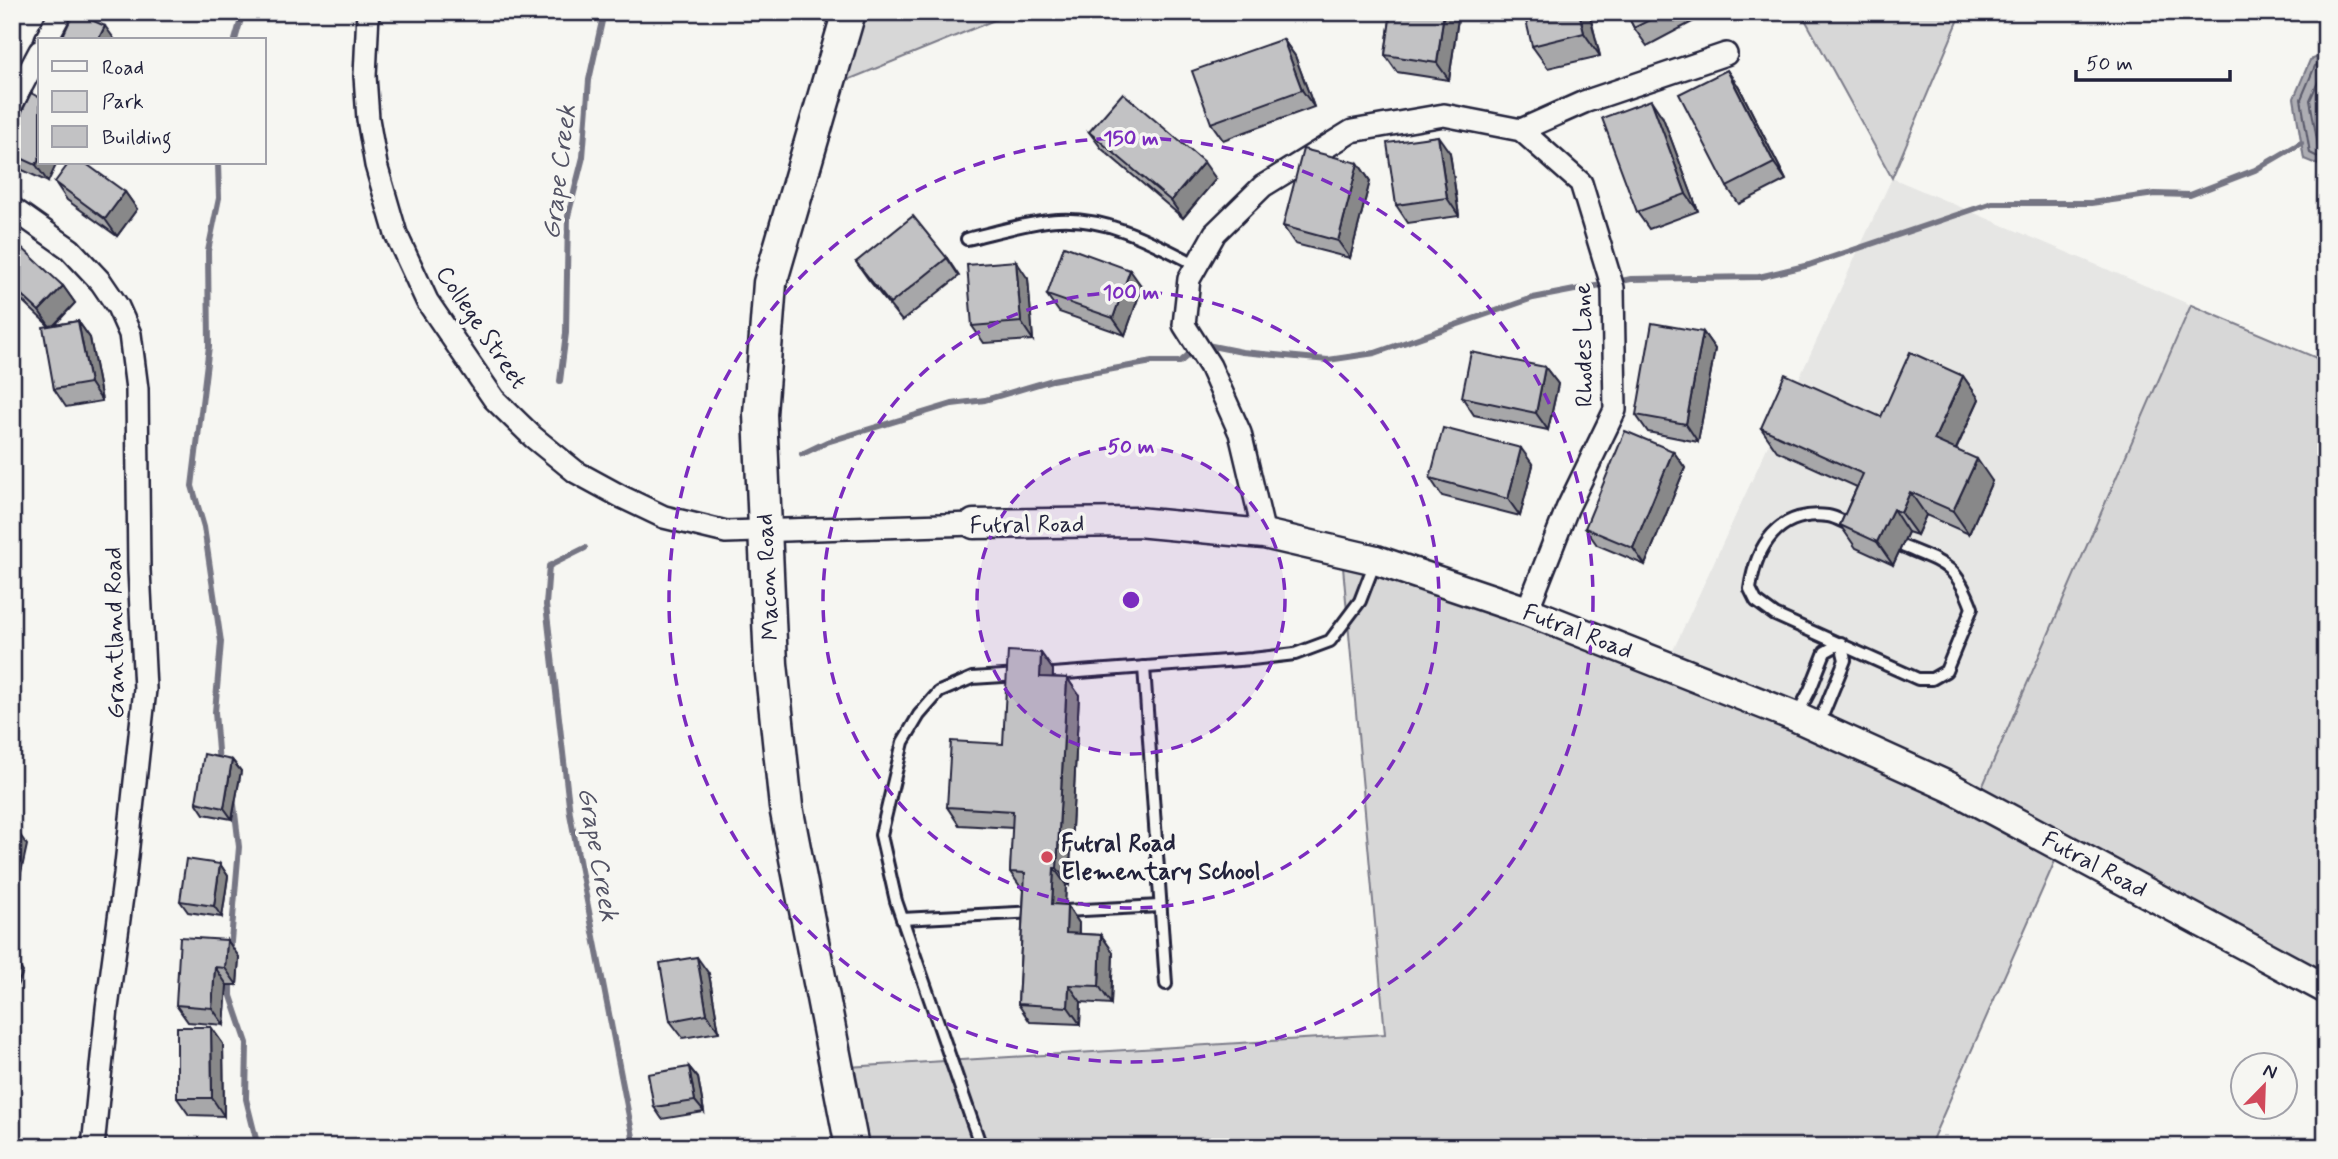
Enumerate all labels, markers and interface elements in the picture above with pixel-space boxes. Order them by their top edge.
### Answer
legend [38,38,266,164]
scale bar [2076,38,2230,82]
text: 50 m [2086,50,2133,78]
text: Road [102,54,144,82]
text: Park [102,88,144,116]
water label: Grape Creek [535,103,585,242]
text: Building [102,124,172,154]
text: 150 m [1103,125,1159,153]
street label: College Street [428,260,533,396]
text: 100 m [1103,279,1159,307]
street label: Rhodes Lane [1568,283,1601,407]
text: 50 m [1108,433,1155,461]
street label: Futral Road [969,509,1085,542]
street label: Macon Road [750,513,787,641]
street label: Grantland Road [99,547,132,719]
centre of rings [1119,588,1143,612]
street label: Futral Road [1518,597,1637,667]
water label: Grape Creek [569,785,626,924]
street label: Futral Road [2036,825,2152,906]
place label: Futral Road Elementary School [1061,829,1261,888]
marker: Futral Road Elementary School [1039,849,1055,865]
north arrow [2230,1050,2300,1120]
text: N [2259,1058,2281,1086]

